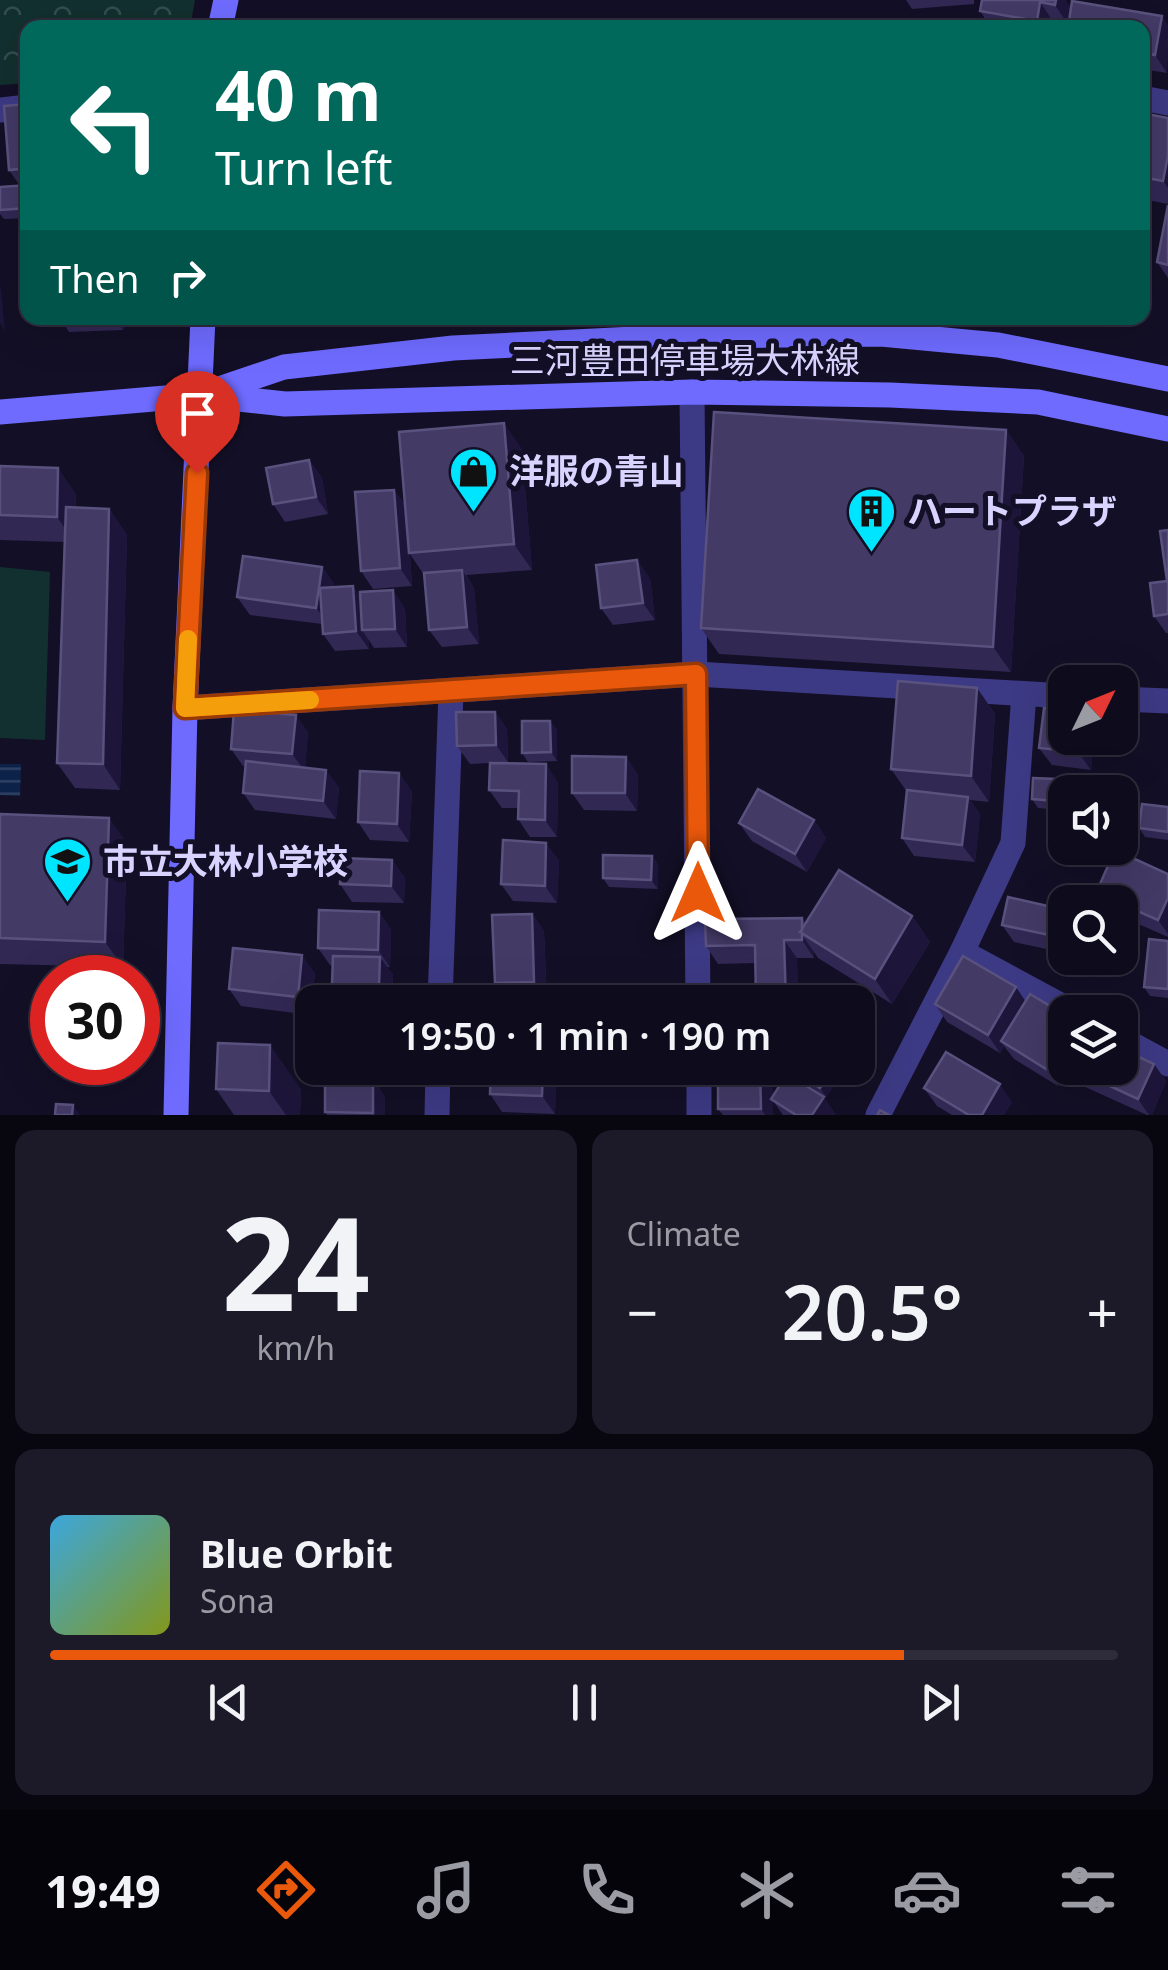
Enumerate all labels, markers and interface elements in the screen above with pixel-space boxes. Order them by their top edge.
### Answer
text: 40 m [215,46,382,142]
icon: left [50,60,180,190]
text: Turn left [215,137,392,198]
icon: right [160,250,215,305]
text: Then [50,252,140,304]
street label: 三河豊田停車場大林線 [510,336,860,383]
pin [155,371,240,474]
icon: arrive [170,386,225,441]
shop icon: 洋服の青山 [448,446,500,514]
place label: 洋服の青山 [509,447,684,494]
building icon: ハートプラザ [846,486,898,554]
place label: ハートプラザ [907,487,1117,534]
north arrow [1048,665,1138,755]
map controls [1048,665,1138,1085]
button: sound [1048,775,1138,865]
school or university icon: 市立大林小学校 [42,836,94,904]
place label: 市立大林小学校 [103,837,348,884]
position arrow [646,841,750,945]
button: search [1048,885,1138,975]
speed limit sign: 30 [30,955,160,1085]
button: layers [1048,995,1138,1085]
text: 19:50 · 1 min · 190 m [399,1009,771,1061]
text: 24 [221,1172,370,1349]
text: Climate [627,1212,741,1255]
text: 20.5° [782,1260,963,1362]
text: − [627,1274,658,1349]
text: + [1087,1274,1118,1349]
text: km/h [256,1326,335,1369]
text: Blue Orbit [200,1527,393,1579]
text: Sona [200,1579,275,1622]
icon: previous [201,1675,256,1730]
icon: pause [557,1675,612,1730]
icon: next [913,1675,968,1730]
icon: directions [251,1855,321,1925]
icon: music [411,1855,481,1925]
icon: phone [572,1855,642,1925]
icon: climate [732,1855,802,1925]
icon: car [892,1855,962,1925]
icon: filters [1053,1855,1123,1925]
text: 19:49 [45,1860,161,1921]

